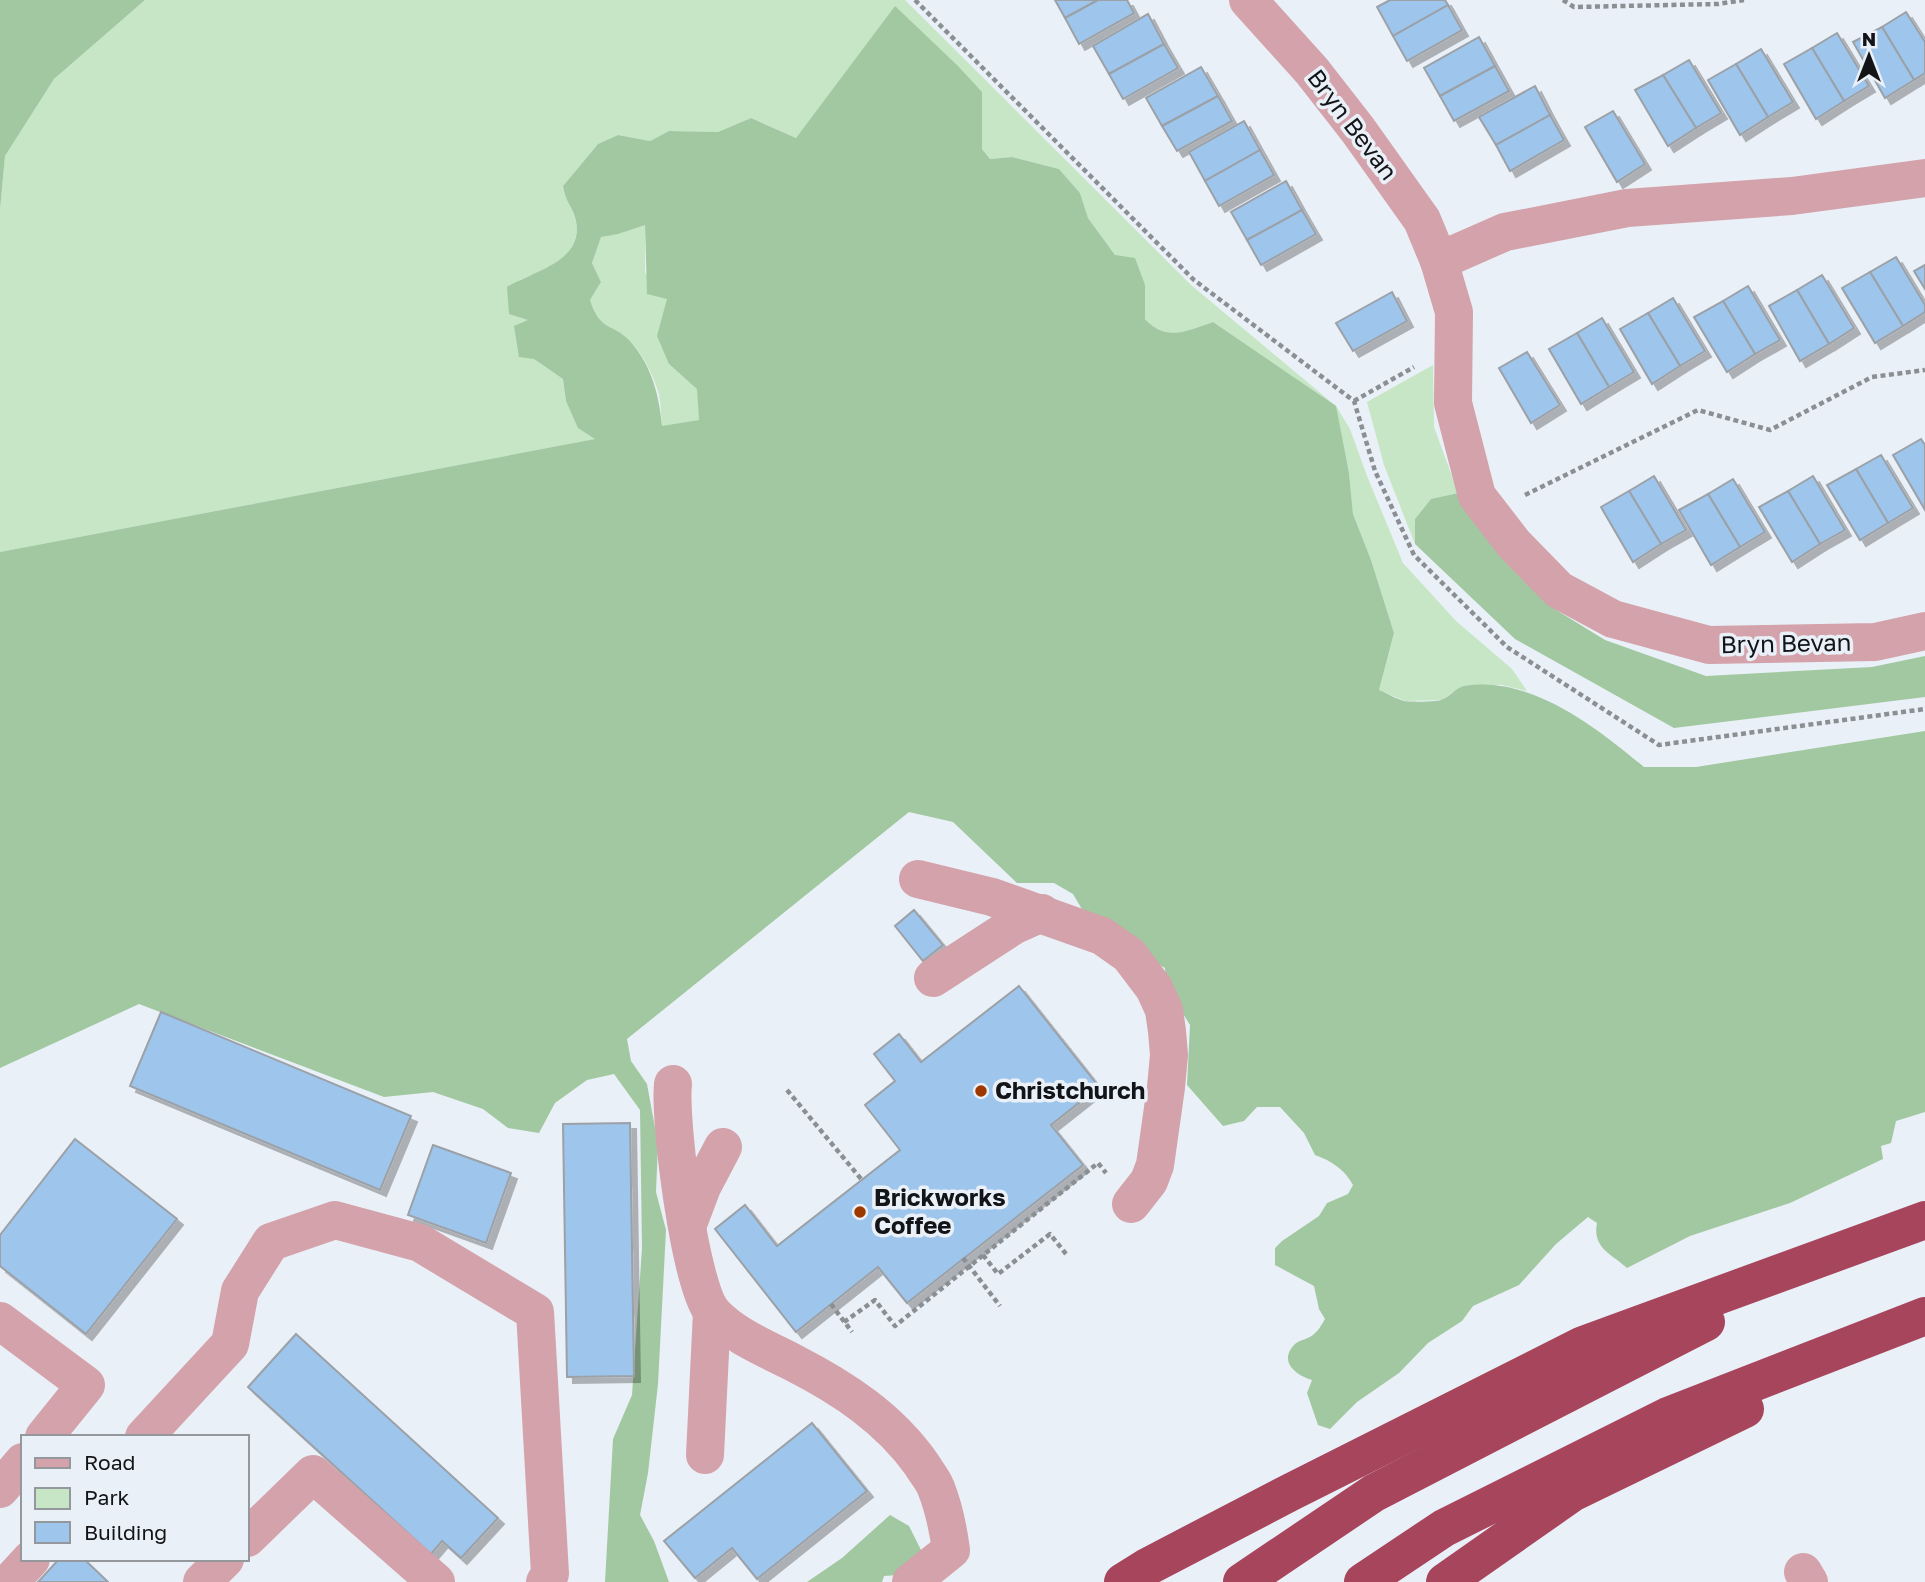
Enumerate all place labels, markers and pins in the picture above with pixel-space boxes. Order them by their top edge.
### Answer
place label: Christchurch [995,1075,1145,1104]
marker: Christchurch [973,1083,989,1099]
place label: Brickworks Coffee [874,1182,1006,1239]
marker: Brickworks Coffee [852,1204,868,1220]

